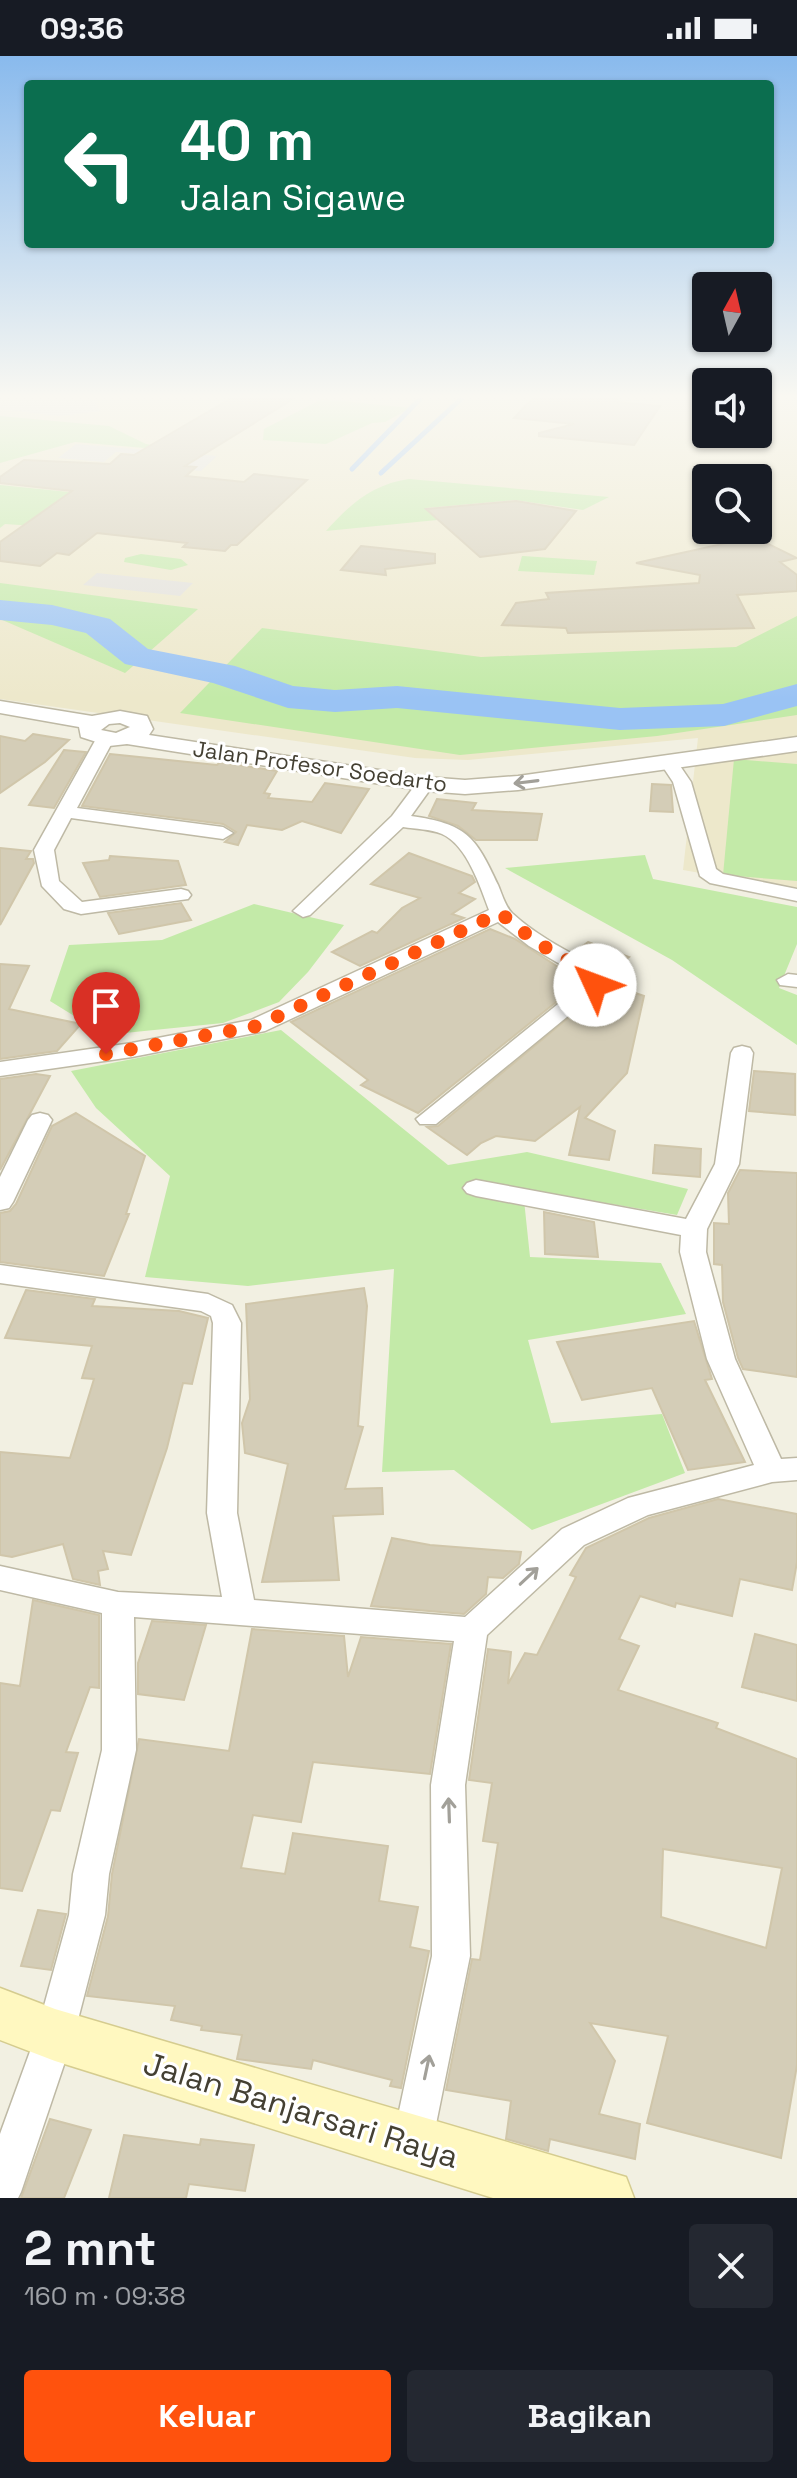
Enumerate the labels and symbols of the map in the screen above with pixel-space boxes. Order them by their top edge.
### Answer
north arrow [692,272,772,352]
street label: Jalan Profesor Soedarto [191,734,449,798]
one-way arrow [513,775,539,790]
position arrow [553,943,637,1027]
pin [72,972,140,1054]
one-way arrow [519,1567,539,1586]
one-way arrow [442,1797,457,1824]
street label: Jalan Banjarsari Raya [139,2043,463,2177]
one-way arrow [421,2055,436,2081]

